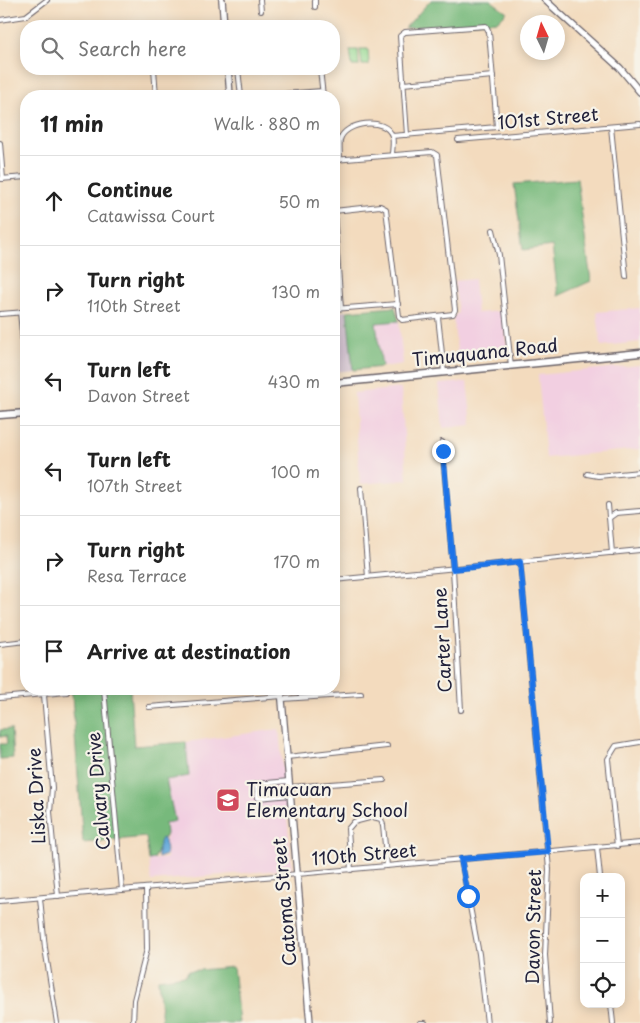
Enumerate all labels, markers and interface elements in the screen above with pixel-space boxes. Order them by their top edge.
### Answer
north arrow [520,15,565,60]
search box [20,20,340,75]
icon: search [38,34,66,62]
text: Search here [78,34,187,62]
street label: 101st Street [496,100,599,135]
text: 11 min [40,107,104,139]
text: Walk · 880 m [214,111,320,135]
text: Continue [87,175,173,203]
icon: ahead [40,187,68,215]
text: 50 m [279,189,320,213]
text: Catawissa Court [87,203,215,227]
text: Turn right [87,265,185,293]
icon: right [40,277,68,305]
text: 130 m [272,279,320,303]
text: 110th Street [87,293,180,317]
street label: Timuquana Road [411,330,559,373]
text: Turn left [87,355,171,383]
icon: left [40,367,68,395]
text: 430 m [268,369,320,393]
text: Davon Street [87,383,190,407]
route end [432,440,455,463]
text: Turn left [87,445,171,473]
icon: left [40,457,68,485]
text: 100 m [271,459,320,483]
text: 107th Street [87,473,182,497]
text: Turn right [87,535,185,563]
icon: right [40,547,68,575]
text: 170 m [274,549,320,573]
text: Resa Terrace [87,563,187,587]
street label: Carter Lane [425,587,458,693]
icon: arrive [40,637,68,665]
text: Arrive at destination [87,637,291,665]
street label: Calvary Drive [79,731,116,851]
street label: Liska Drive [19,747,52,845]
place label: Timucuan Elementary School [246,775,408,823]
school or university icon: Timucuan Elementary School [215,787,241,813]
street label: 110th Street [310,835,417,872]
street label: Catoma Street [264,837,303,967]
street label: Davon Street [518,869,547,985]
map controls [580,873,625,1008]
button: + [580,873,625,918]
route start [457,885,480,908]
button: − [580,918,625,963]
button: locate [580,963,625,1008]

